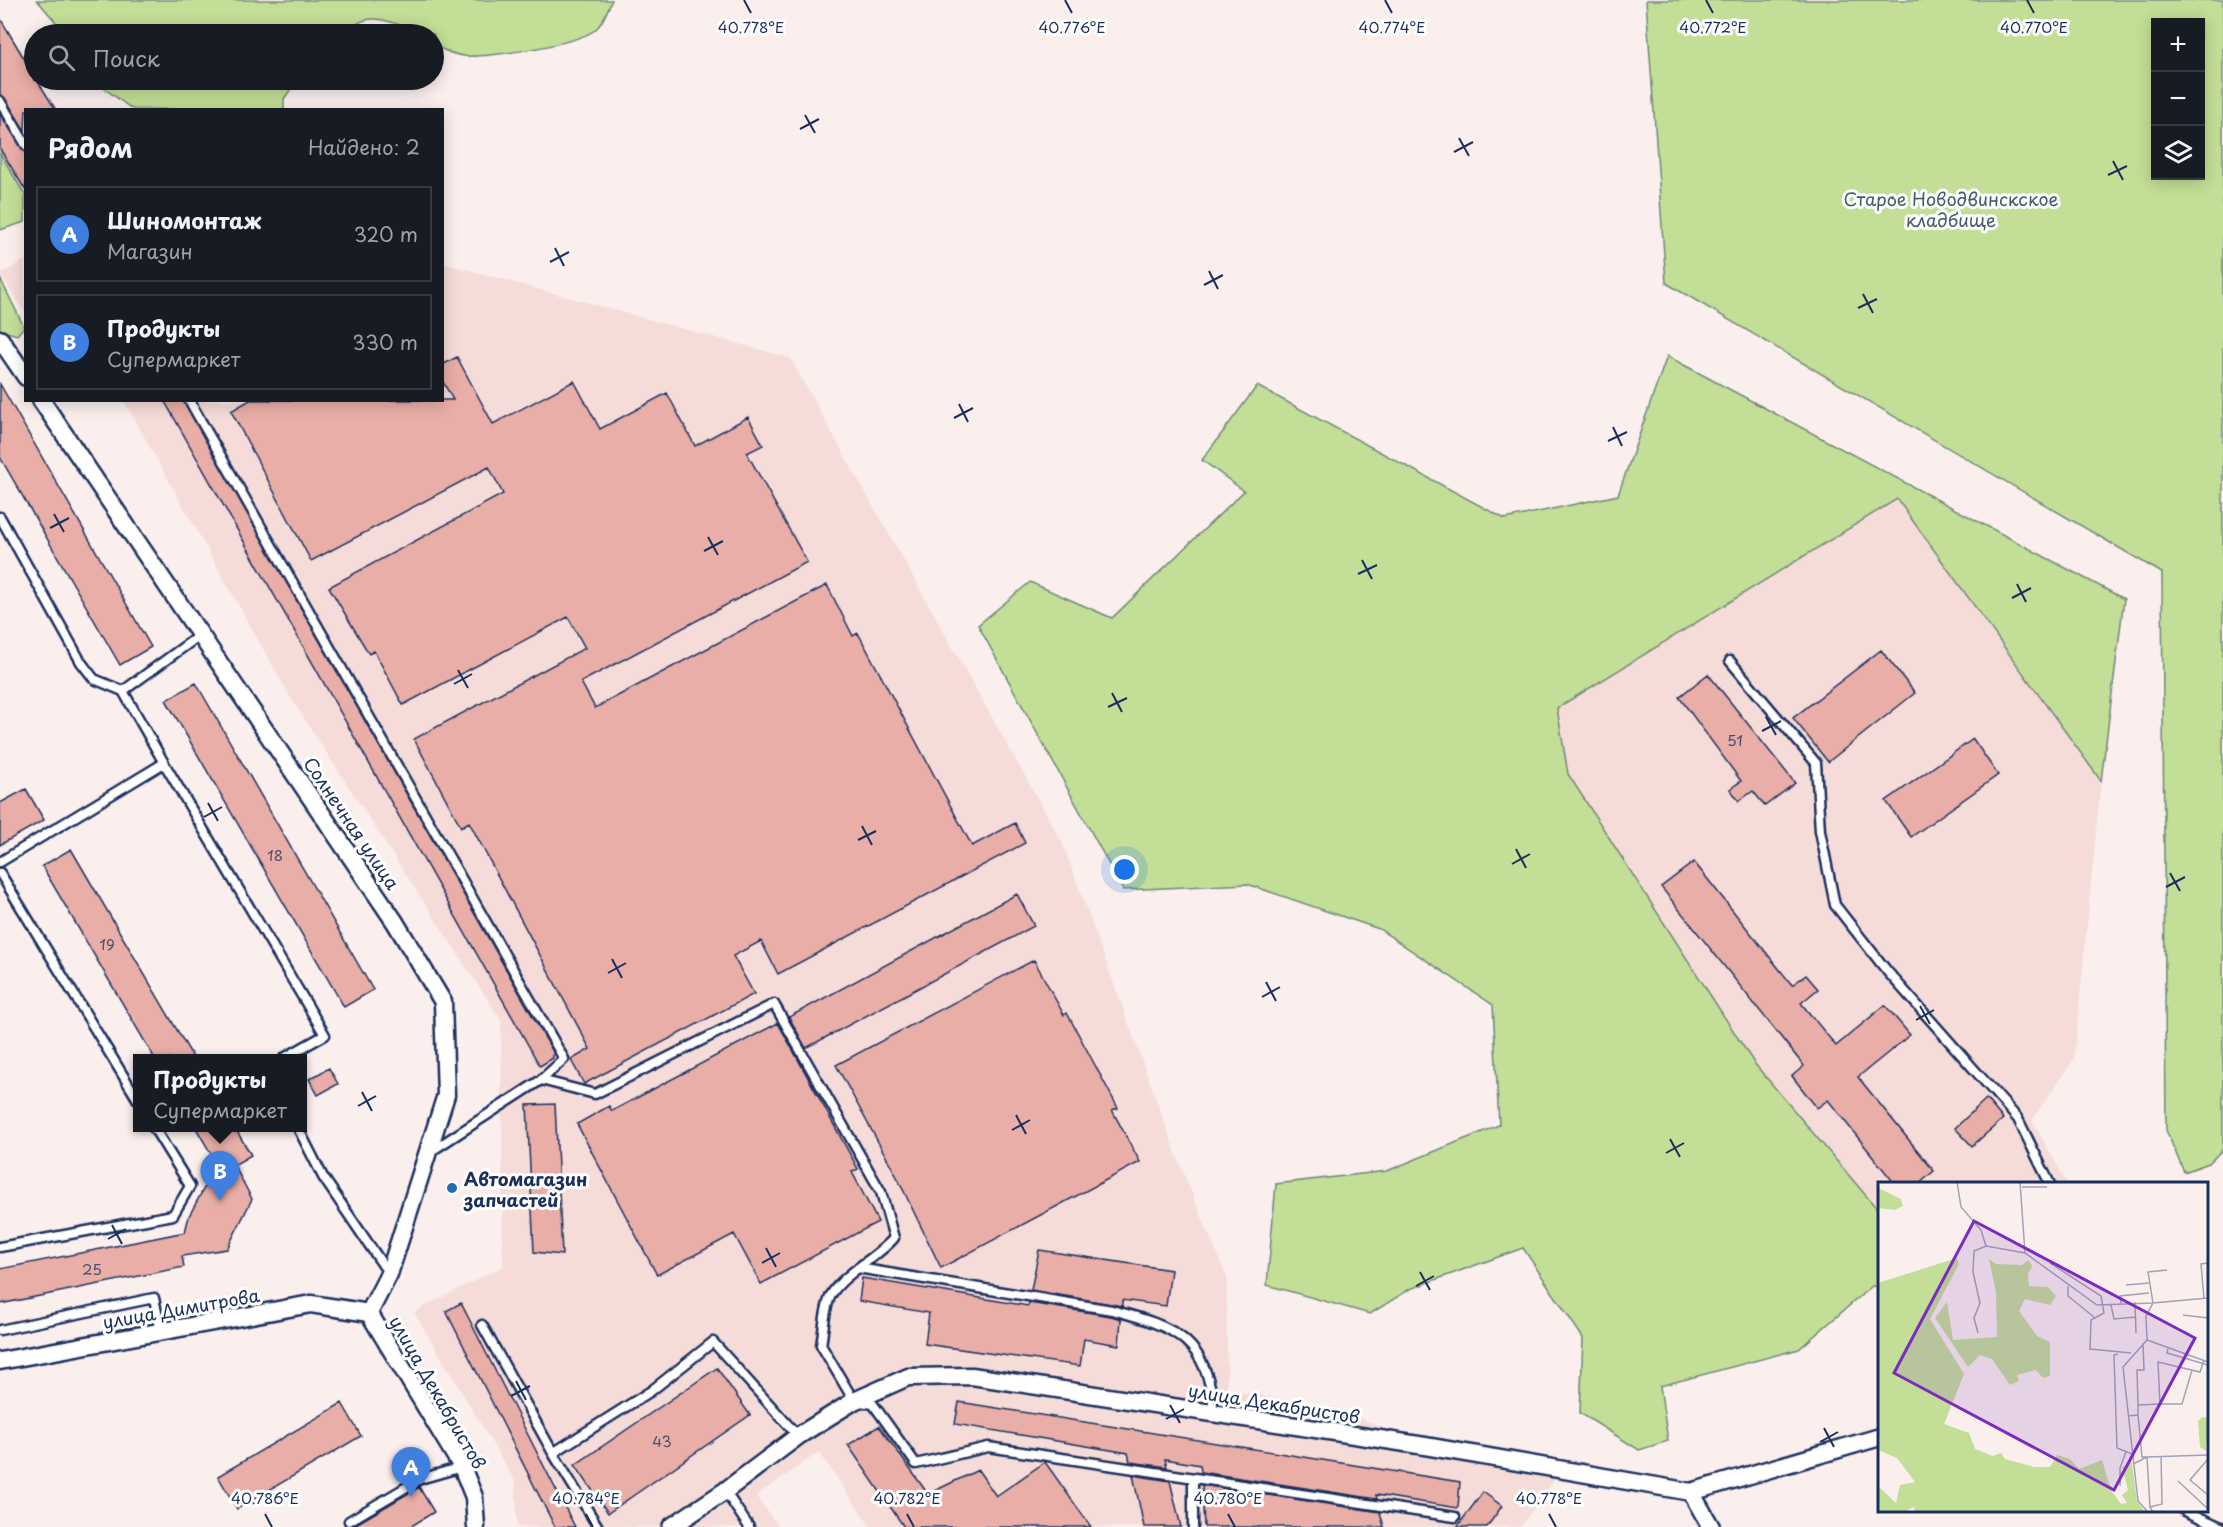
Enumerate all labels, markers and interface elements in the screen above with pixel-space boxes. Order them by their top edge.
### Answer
text: 40.778°E [718,15,784,38]
text: 40.776°E [1038,15,1106,38]
text: 40.774°E [1359,15,1425,38]
text: 40.772°E [1679,15,1747,38]
text: 40.770°E [2000,15,2068,38]
map controls [2151,18,2205,180]
button: + [2151,18,2205,72]
search box [24,24,444,90]
icon: search [45,41,78,74]
text: Поиск [93,41,160,74]
button: − [2151,72,2205,126]
button: layers [2151,126,2205,180]
text: Рядом [48,128,133,167]
text: Найдено: 2 [308,132,420,162]
park label: Старое Новодвинскское кладбище [1843,185,2059,233]
text: Шиномонтаж [107,203,261,236]
text: A [62,219,77,249]
text: 320 m [354,219,418,249]
text: Магазин [107,236,193,266]
text: Продукты [107,311,220,344]
text: B [63,327,76,357]
text: 330 m [352,327,418,357]
text: Супермаркет [107,344,240,374]
house number: 51 [1727,728,1743,751]
street label: Солнечная улица [298,751,407,895]
house number: 18 [267,843,283,866]
your location [1110,855,1139,884]
house number: 19 [99,932,115,955]
popup [133,1054,307,1132]
text: Продукты [153,1062,267,1095]
text: Супермаркет [153,1095,287,1125]
pin: B [200,1152,240,1201]
place label: Автомагазин запчастей [463,1165,587,1213]
marker: Автомагазин запчастей [445,1181,459,1195]
inset map [1878,1182,2208,1512]
house number: 25 [82,1257,102,1280]
street label: улица Димитрова [100,1281,262,1335]
street label: улица Декабристов [383,1310,493,1474]
street label: улица Декабристов [1186,1376,1362,1430]
house number: 43 [652,1429,672,1452]
pin: A [392,1448,430,1497]
text: 40.786°E [231,1486,299,1509]
text: 40.784°E [552,1486,620,1509]
text: 40.782°E [873,1486,941,1509]
text: 40.780°E [1193,1486,1263,1509]
text: 40.778°E [1516,1486,1582,1509]

